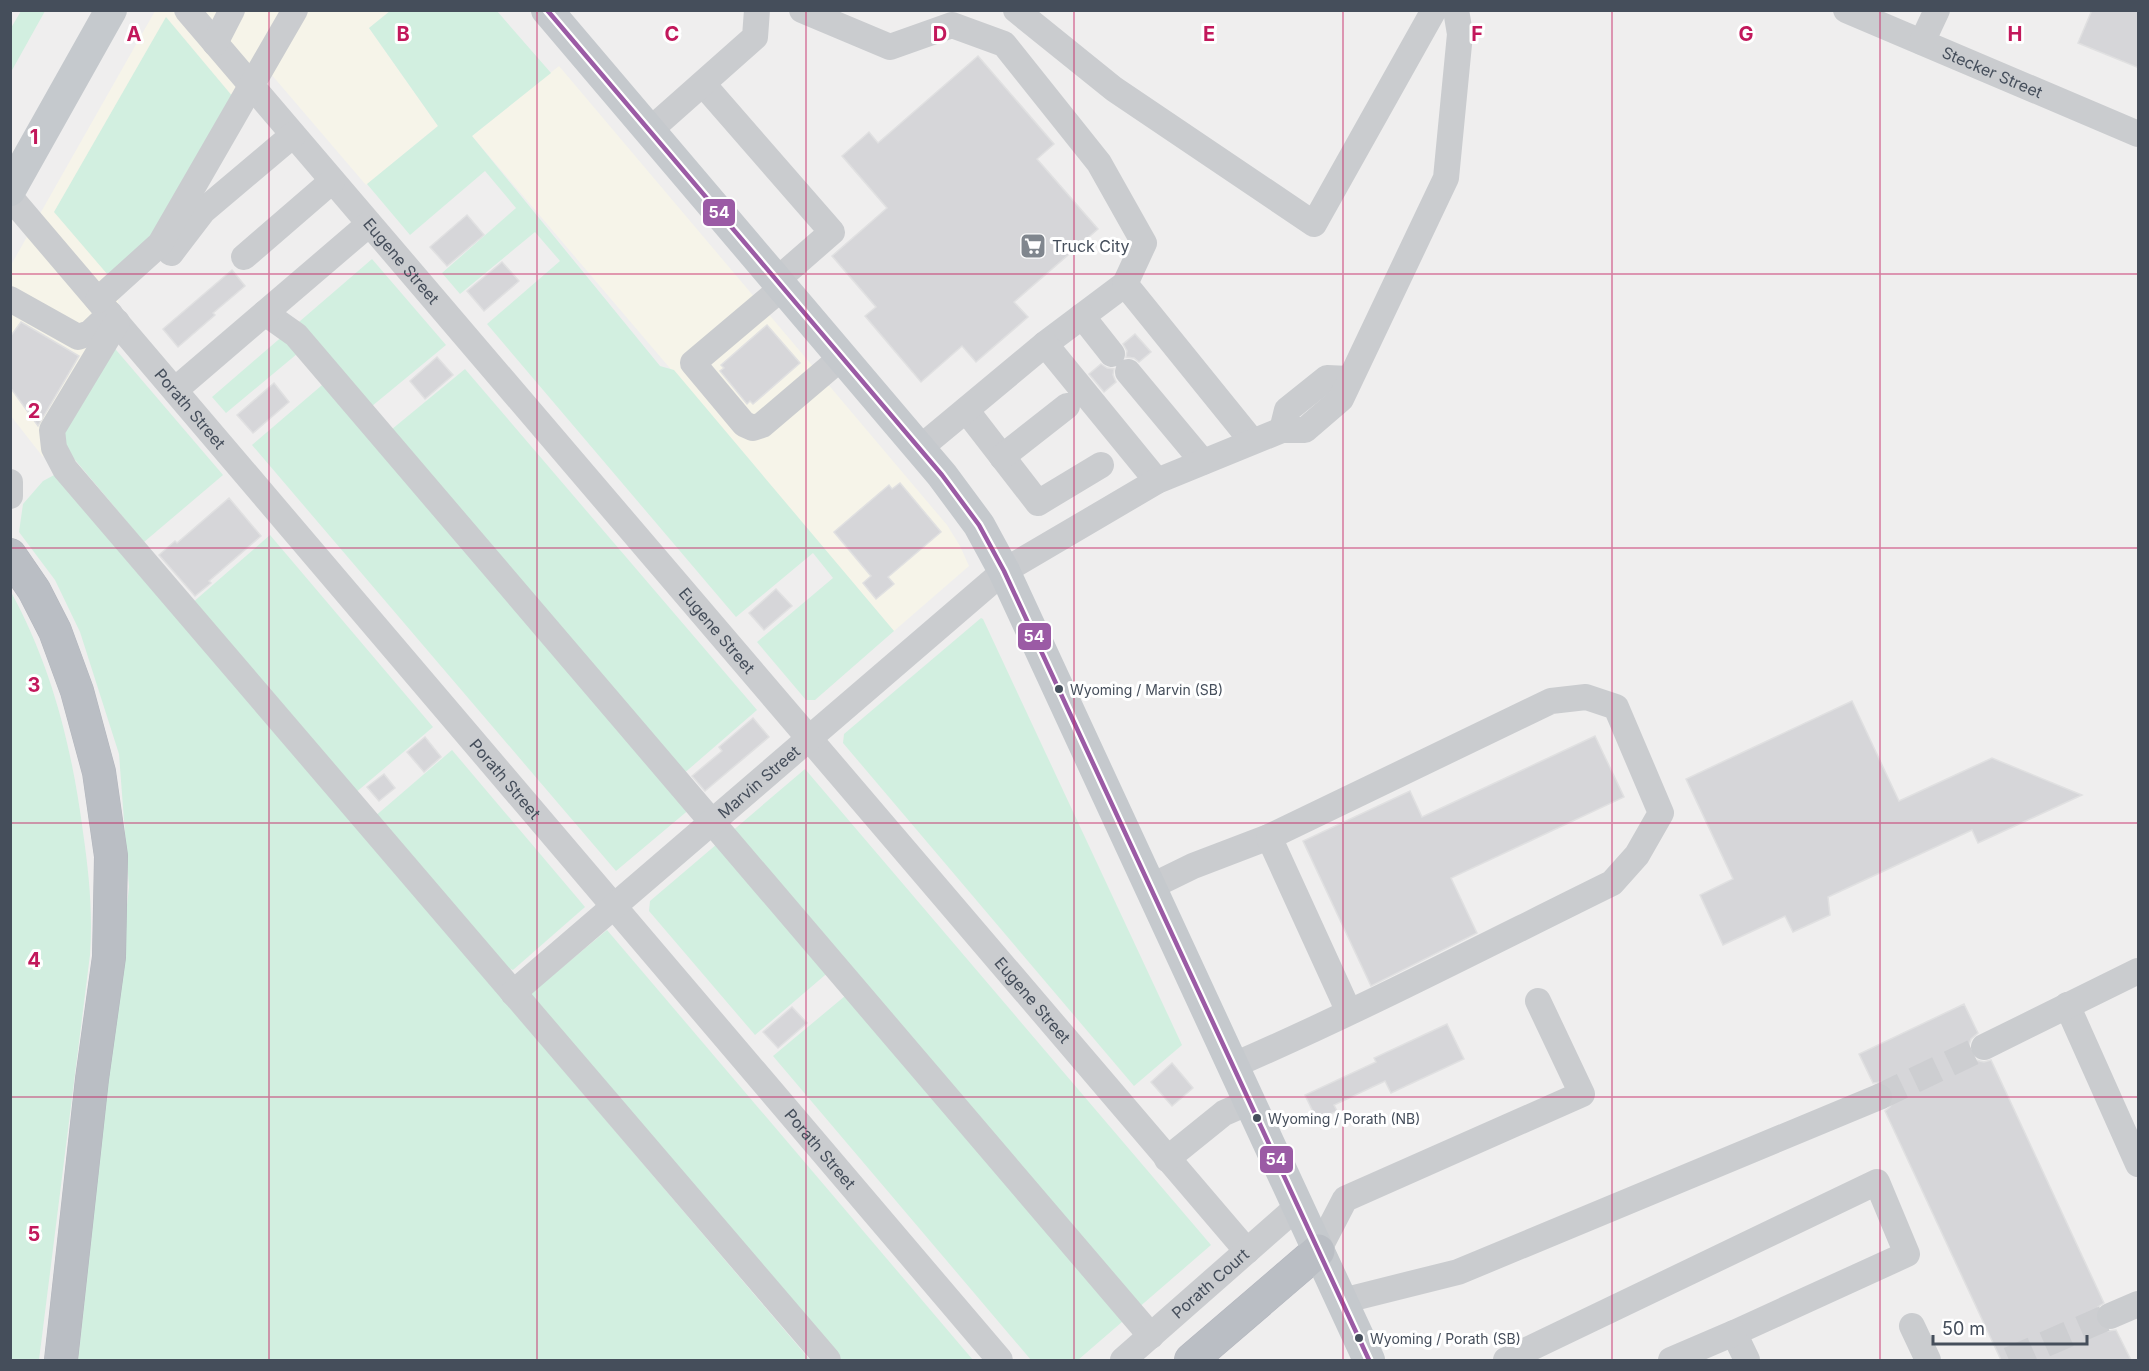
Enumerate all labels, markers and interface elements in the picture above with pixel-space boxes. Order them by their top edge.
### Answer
text: A [127,22,142,46]
text: B [396,22,410,46]
text: C [665,22,679,46]
text: D [933,22,947,46]
text: E [1203,22,1215,46]
text: F [1471,22,1483,46]
text: G [1738,22,1754,46]
text: H [2008,22,2022,46]
street label: Stecker Street [1939,42,2046,102]
text: 1 [30,125,38,149]
line badge: 54 [702,198,736,227]
text: 54 [708,202,730,222]
street label: Eugene Street [359,214,444,308]
supermarket icon: Truck City [1018,231,1048,261]
place label: Truck City [1052,236,1129,256]
street label: Porath Street [150,364,230,453]
text: 2 [28,399,40,423]
street label: Eugene Street [675,583,759,678]
line badge: 54 [1017,622,1052,651]
text: 54 [1023,626,1045,646]
text: 3 [28,673,40,697]
place label: Wyoming / Marvin (SB) [1070,681,1223,698]
marker: Wyoming / Marvin (SB) [1053,683,1065,695]
street label: Porath Street [465,735,545,823]
street label: Marvin Street [714,741,804,823]
text: 4 [27,948,41,972]
street label: Eugene Street [990,953,1075,1047]
street label: Porath Street [781,1105,860,1193]
place label: Wyoming / Porath (NB) [1268,1110,1420,1127]
marker: Wyoming / Porath (NB) [1251,1112,1263,1124]
line badge: 54 [1259,1145,1294,1174]
text: 54 [1265,1149,1287,1169]
text: 5 [28,1222,40,1246]
street label: Porath Court [1167,1244,1253,1323]
scale bar [1933,1308,2088,1346]
text: 50 m [1942,1318,1985,1339]
place label: Wyoming / Porath (SB) [1370,1330,1521,1347]
marker: Wyoming / Porath (SB) [1353,1332,1365,1344]

